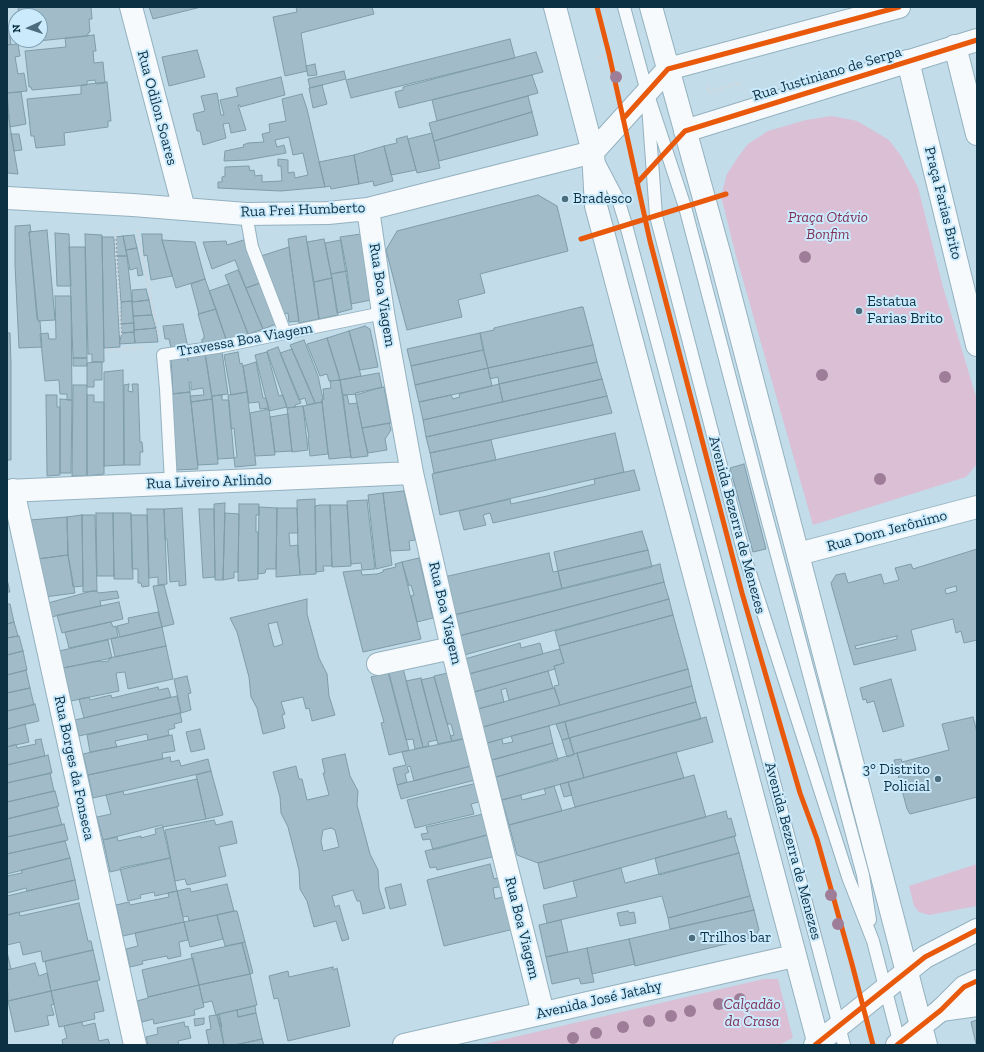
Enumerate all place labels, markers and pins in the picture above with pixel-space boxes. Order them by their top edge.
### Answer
place label: Bradesco [573,190,632,208]
marker: Bradesco [560,194,570,204]
place label: Estatua Farias Brito [867,293,943,328]
marker: Estatua Farias Brito [854,306,864,316]
place label: 3° Distrito Policial [863,761,930,796]
marker: 3° Distrito Policial [933,774,943,784]
place label: Trilhos bar [700,929,771,947]
marker: Trilhos bar [687,933,697,943]

